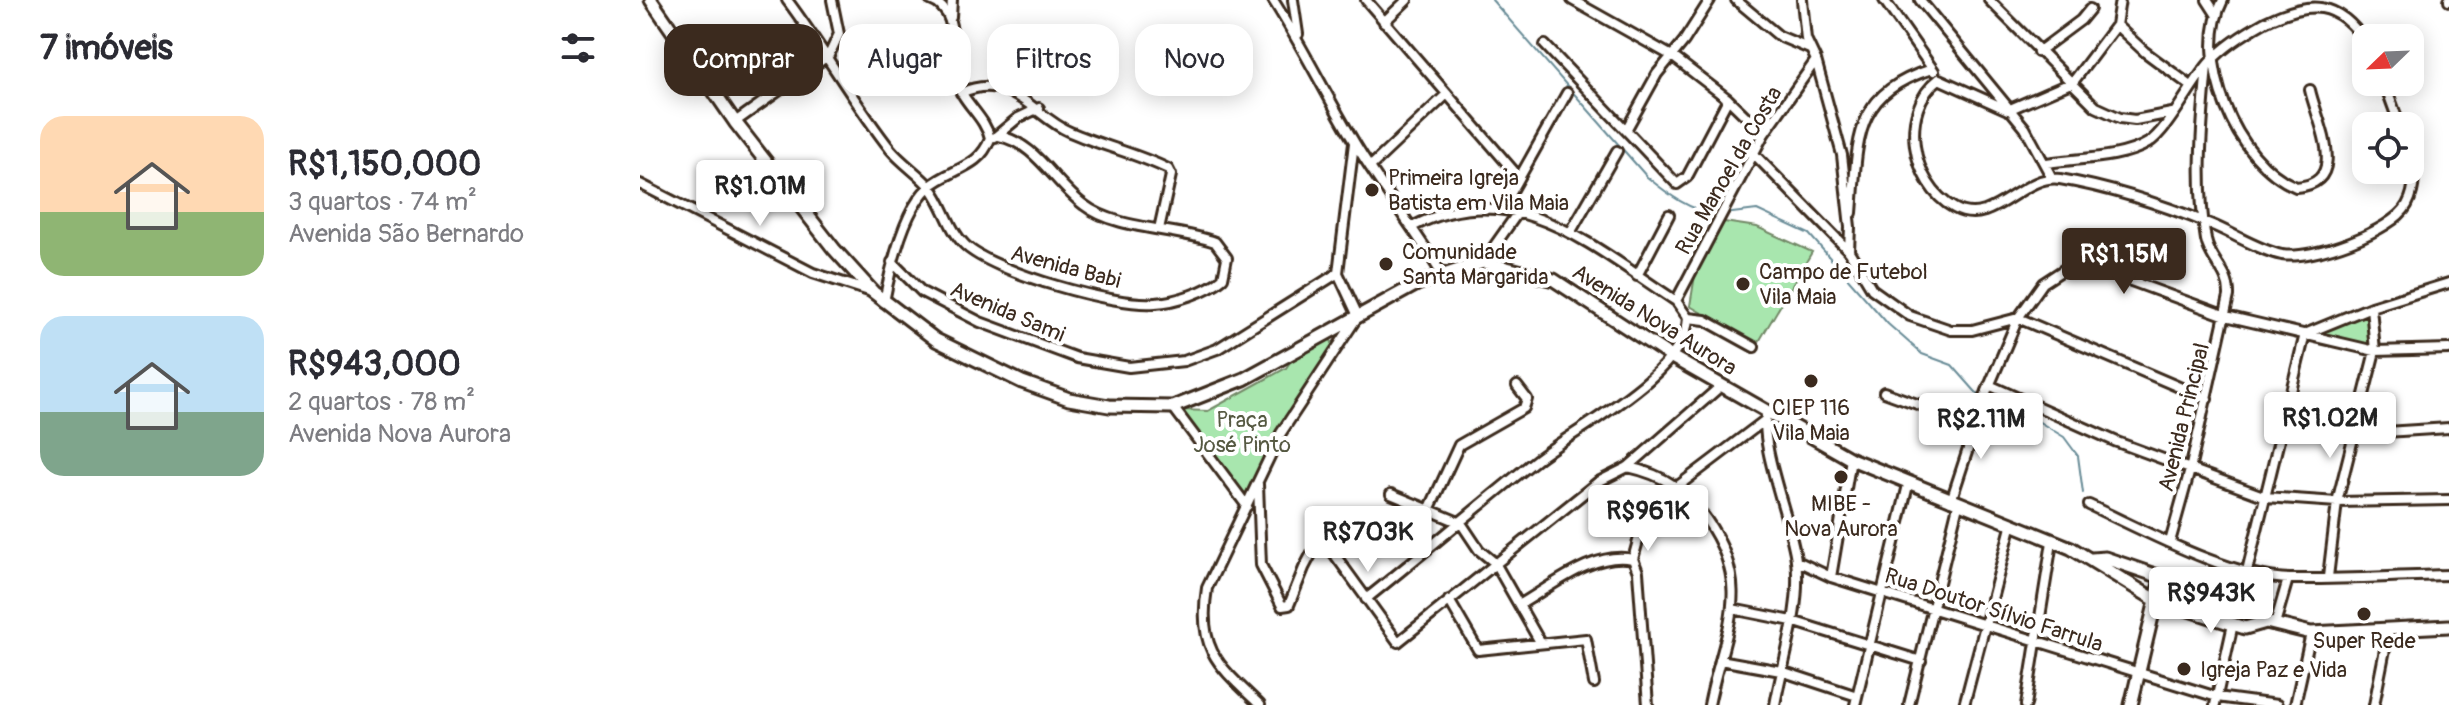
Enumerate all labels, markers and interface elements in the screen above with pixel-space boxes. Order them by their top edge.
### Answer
chip: Comprar [664,24,823,96]
chip: Alugar [839,24,971,96]
chip: Filtros [987,24,1119,96]
chip: Novo [1135,24,1253,96]
north arrow [2352,24,2424,96]
map controls [2352,24,2424,184]
icon: filters [556,26,600,70]
text: 7 imóveis [40,27,173,70]
street label: Rua Manoel da Costa [1669,81,1788,260]
button: locate [2352,112,2424,184]
text: R$1,150,000 [288,143,481,186]
icon: home [104,148,200,244]
pin: R$1.01M [686,160,834,228]
place label: Primeira Igreja Batista em Vila Maia [1388,164,1569,217]
text: R$1.01M [714,170,806,202]
marker: Primeira Igreja Batista em Vila Maia [1363,181,1381,199]
text: 3 quartos · 74 m² [288,186,477,218]
text: Avenida São Bernardo [288,218,524,250]
pin: R$1.15M [2050,228,2198,296]
place label: Comunidade Santa Margarida [1402,238,1549,291]
text: R$1.15M [2080,238,2168,270]
street label: Avenida Babi [1008,239,1124,295]
marker: Comunidade Santa Margarida [1377,255,1395,273]
street label: Avenida Nova Aurora [1567,258,1742,382]
place label: Campo de Futebol Vila Maia [1759,258,1928,311]
street label: Avenida Sami [946,275,1069,349]
marker: Campo de Futebol Vila Maia [1734,275,1752,293]
street label: Avenida Principal [2152,340,2216,494]
text: R$943,000 [288,343,461,386]
icon: home [104,348,200,444]
marker: CIEP 116 Vila Maia [1802,372,1820,390]
text: 2 quartos · 78 m² [288,386,475,418]
pin: R$1.02M [2256,392,2404,460]
pin: R$2.11M [1907,393,2055,461]
place label: CIEP 116 Vila Maia [1772,394,1850,447]
text: R$1.02M [2282,402,2378,434]
text: R$2.11M [1937,403,2025,435]
park label: Praça José Pinto [1193,406,1291,459]
text: Avenida Nova Aurora [288,418,511,450]
marker: MIBE - Nova Aurora [1832,468,1850,486]
pin: R$961K [1583,485,1713,553]
place label: MIBE - Nova Aurora [1784,490,1898,543]
text: R$961K [1606,495,1690,527]
pin: R$703K [1303,506,1433,574]
text: R$703K [1323,516,1413,548]
street label: Rua Doutor Sílvio Farrula [1881,561,2106,658]
pin: R$943K [2146,567,2276,635]
text: R$943K [2167,577,2255,609]
marker: Super Rede [2355,605,2373,623]
place label: Super Rede [2312,627,2416,655]
place label: Igreja Paz e Vida [2200,656,2347,684]
marker: Igreja Paz e Vida [2175,660,2193,678]

